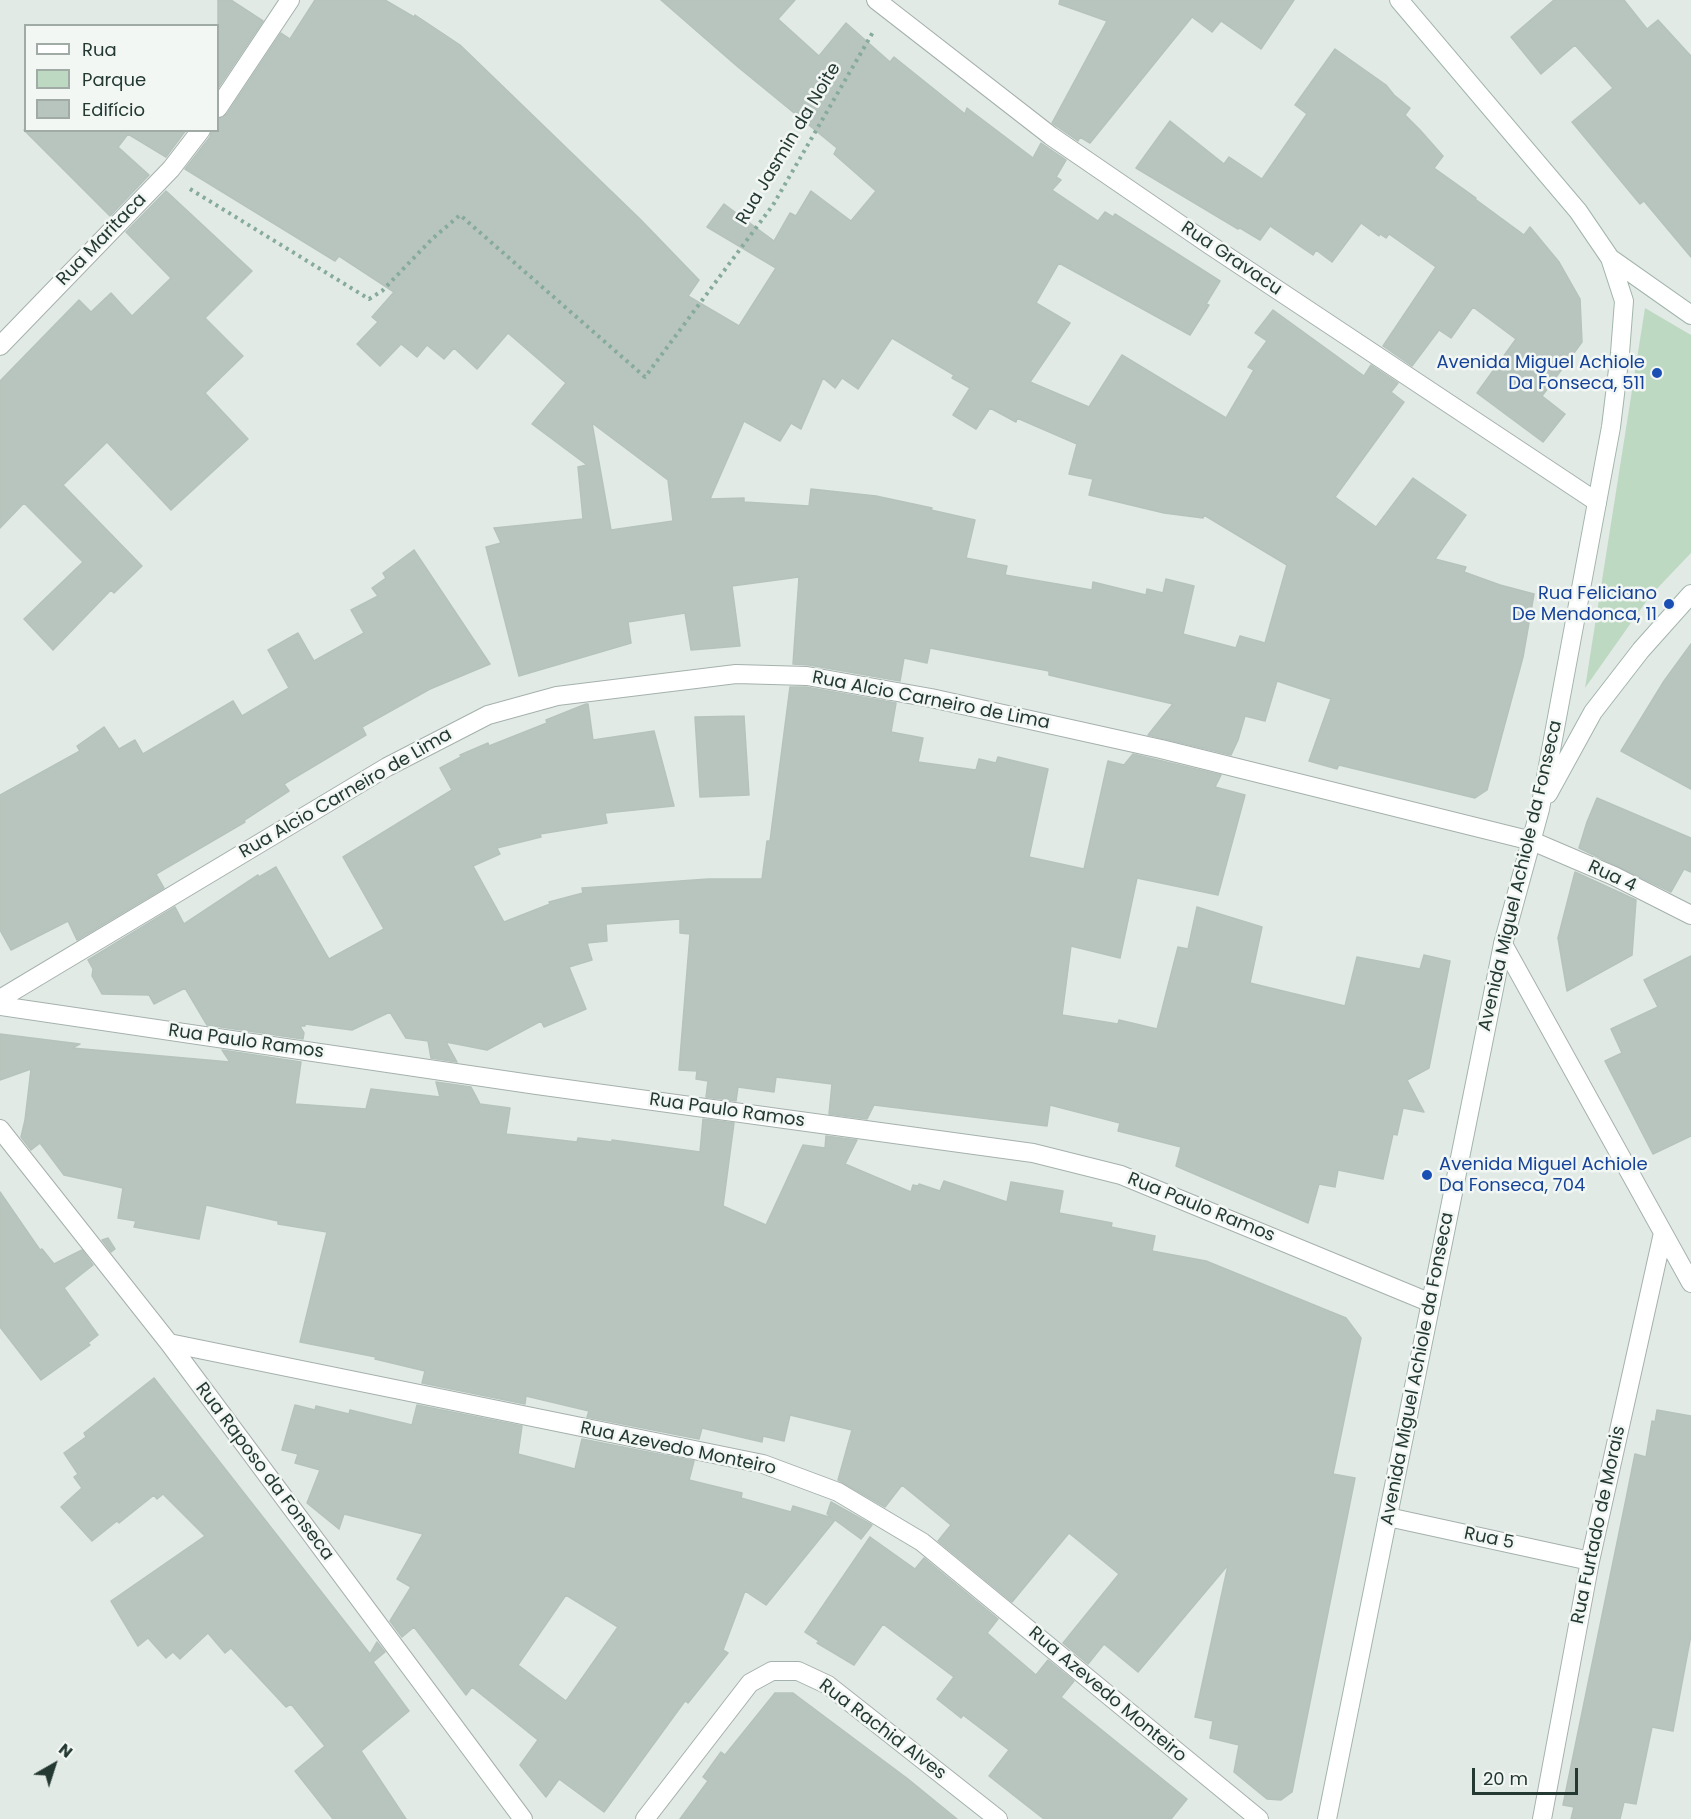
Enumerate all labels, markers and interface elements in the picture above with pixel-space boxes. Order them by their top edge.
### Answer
legend [24,24,219,132]
text: Rua [82,37,117,62]
street label: Rua Jasmin da Noite [732,59,846,229]
text: Parque [82,67,146,92]
text: Edifício [82,97,145,122]
street label: Rua Maritaca [53,189,151,291]
street label: Rua Gravacu [1176,217,1286,301]
place label: Avenida Miguel Achiole Da Fonseca, 511 [1436,352,1645,394]
marker: Avenida Miguel Achiole Da Fonseca, 511 [1650,366,1664,380]
place label: Rua Feliciano De Mendonca, 11 [1512,583,1657,626]
marker: Rua Feliciano De Mendonca, 11 [1662,597,1676,611]
street label: Rua Alcio Carneiro de Lima [810,667,1052,735]
street label: Avenida Miguel Achiole da Fonseca [1475,718,1567,1034]
street label: Rua Alcio Carneiro de Lima [236,724,456,864]
street label: Rua 4 [1584,856,1640,898]
street label: Rua Paulo Ramos [167,1020,325,1064]
street label: Rua Paulo Ramos [648,1089,806,1133]
place label: Avenida Miguel Achiole Da Fonseca, 704 [1439,1154,1648,1196]
marker: Avenida Miguel Achiole Da Fonseca, 704 [1420,1168,1434,1182]
street label: Rua Paulo Ramos [1124,1169,1278,1247]
street label: Avenida Miguel Achiole da Fonseca [1377,1211,1459,1527]
street label: Rua Raposo da Fonseca [190,1379,338,1565]
street label: Rua Azevedo Monteiro [578,1418,778,1480]
street label: Rua Furtado de Morais [1567,1424,1631,1626]
street label: Rua 5 [1462,1523,1516,1555]
street label: Rua Azevedo Monteiro [1024,1623,1190,1767]
street label: Rua Rachid Alves [814,1675,950,1785]
north arrow [24,1735,84,1795]
text: N [54,1738,78,1763]
scale bar [1475,1756,1582,1794]
text: 20 m [1483,1766,1528,1791]

